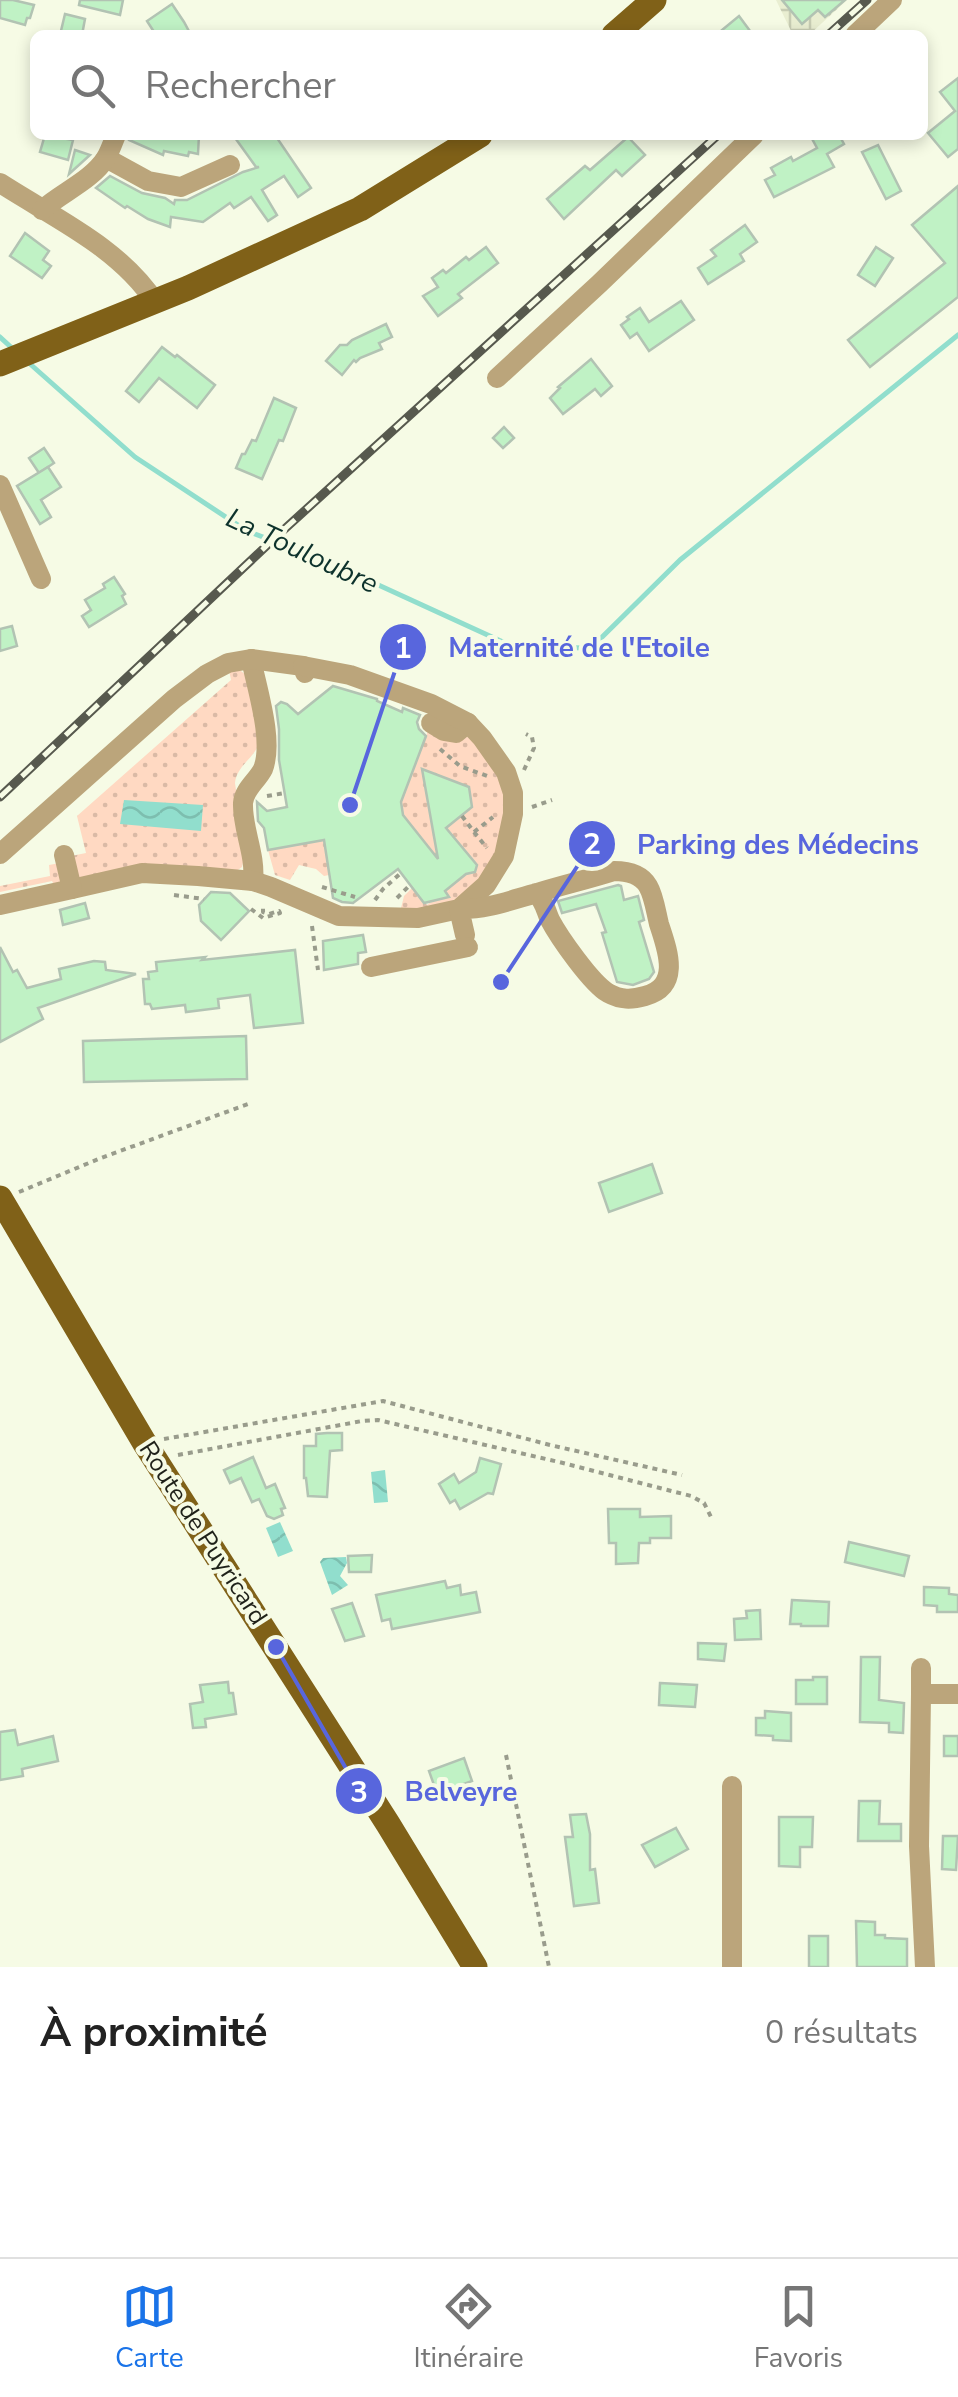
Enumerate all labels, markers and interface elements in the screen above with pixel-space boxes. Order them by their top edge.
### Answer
search box [30,30,928,140]
icon: search [65,58,120,113]
text: Rechercher [145,60,336,111]
water label: La Touloubre [220,499,384,603]
callout: Maternité de l'Etoile [378,618,730,676]
text: 1 [394,628,412,669]
text: Maternité de l'Etoile [448,629,710,667]
callout: Parking des Médecins [567,815,939,873]
text: 2 [583,824,601,865]
text: Parking des Médecins [637,826,919,864]
street label: Route de Puyricard [131,1435,275,1631]
callout: Belveyre [334,1762,537,1820]
text: 3 [350,1772,368,1813]
text: Belveyre [404,1773,518,1811]
text: À proximité [40,2004,267,2061]
text: 0 résultats [765,2011,918,2054]
tab: Carte [115,2279,184,2377]
tab: Itinéraire [414,2279,524,2377]
tab: Favoris [754,2279,843,2377]

